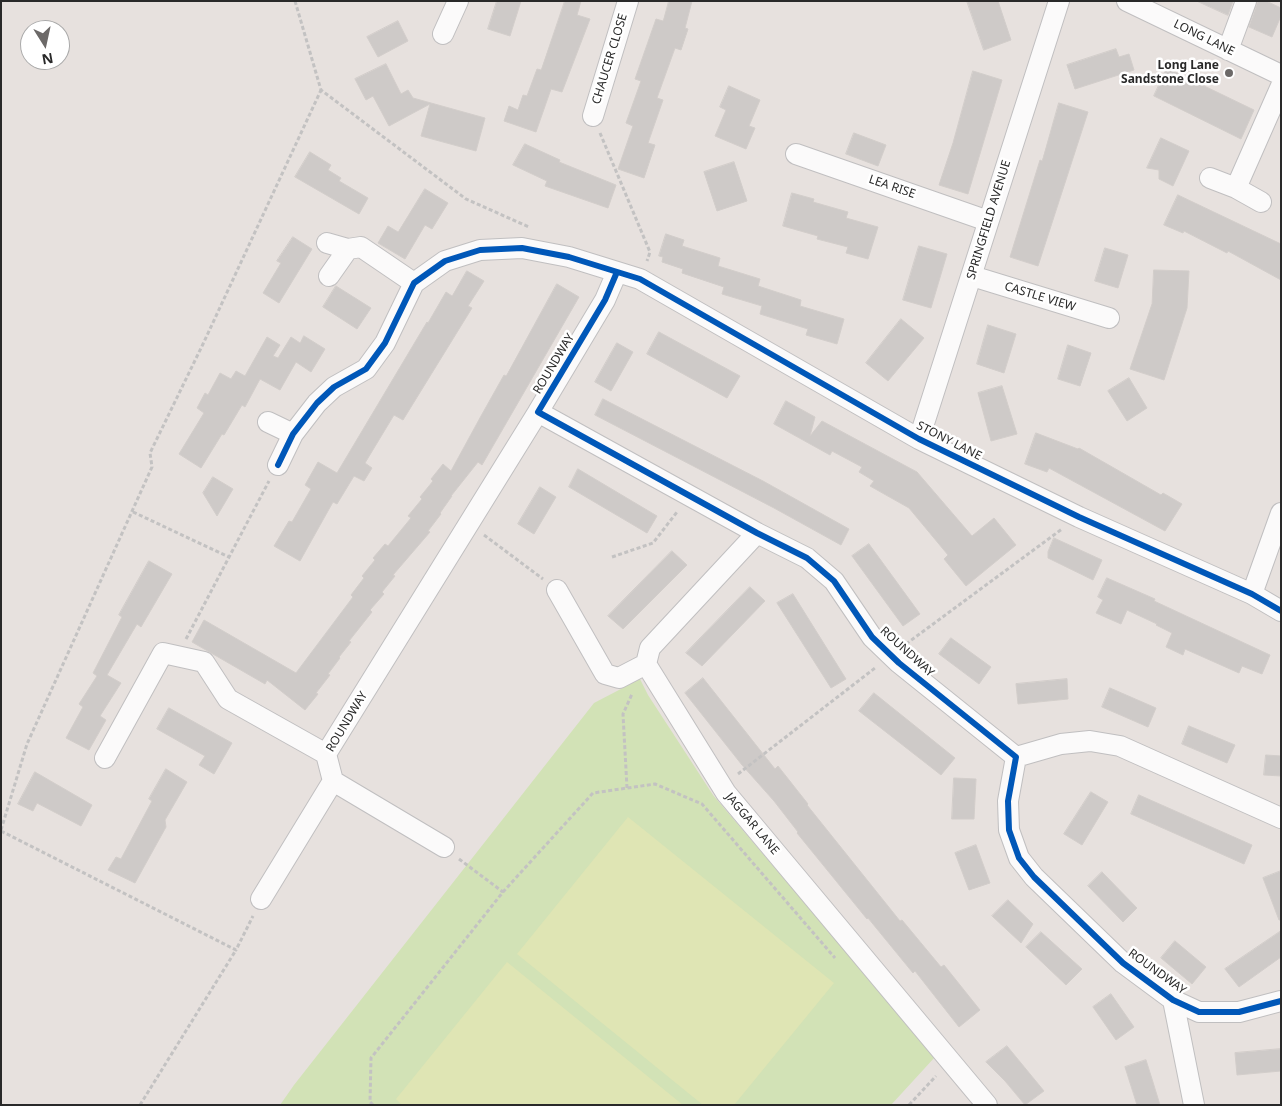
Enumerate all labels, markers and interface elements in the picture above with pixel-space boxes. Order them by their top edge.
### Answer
street label: CHAUCER CLOSE [589,12,631,106]
street label: LONG LANE [1171,17,1237,59]
north arrow [20,20,70,70]
text: N [40,49,55,70]
place label: Long Lane Sandstone Close [1121,59,1219,87]
marker: Long Lane Sandstone Close [1223,67,1235,79]
street label: SPRINGFIELD AVENUE [964,159,1014,281]
street label: LEA RISE [867,172,917,202]
street label: CASTLE VIEW [1003,279,1077,315]
street label: ROUNDWAY [530,331,578,397]
street label: STONY LANE [914,418,984,464]
street label: ROUNDWAY [877,624,937,680]
street label: ROUNDWAY [323,689,371,755]
street label: JAGGAR LANE [722,790,782,858]
street label: ROUNDWAY [1125,946,1189,998]

